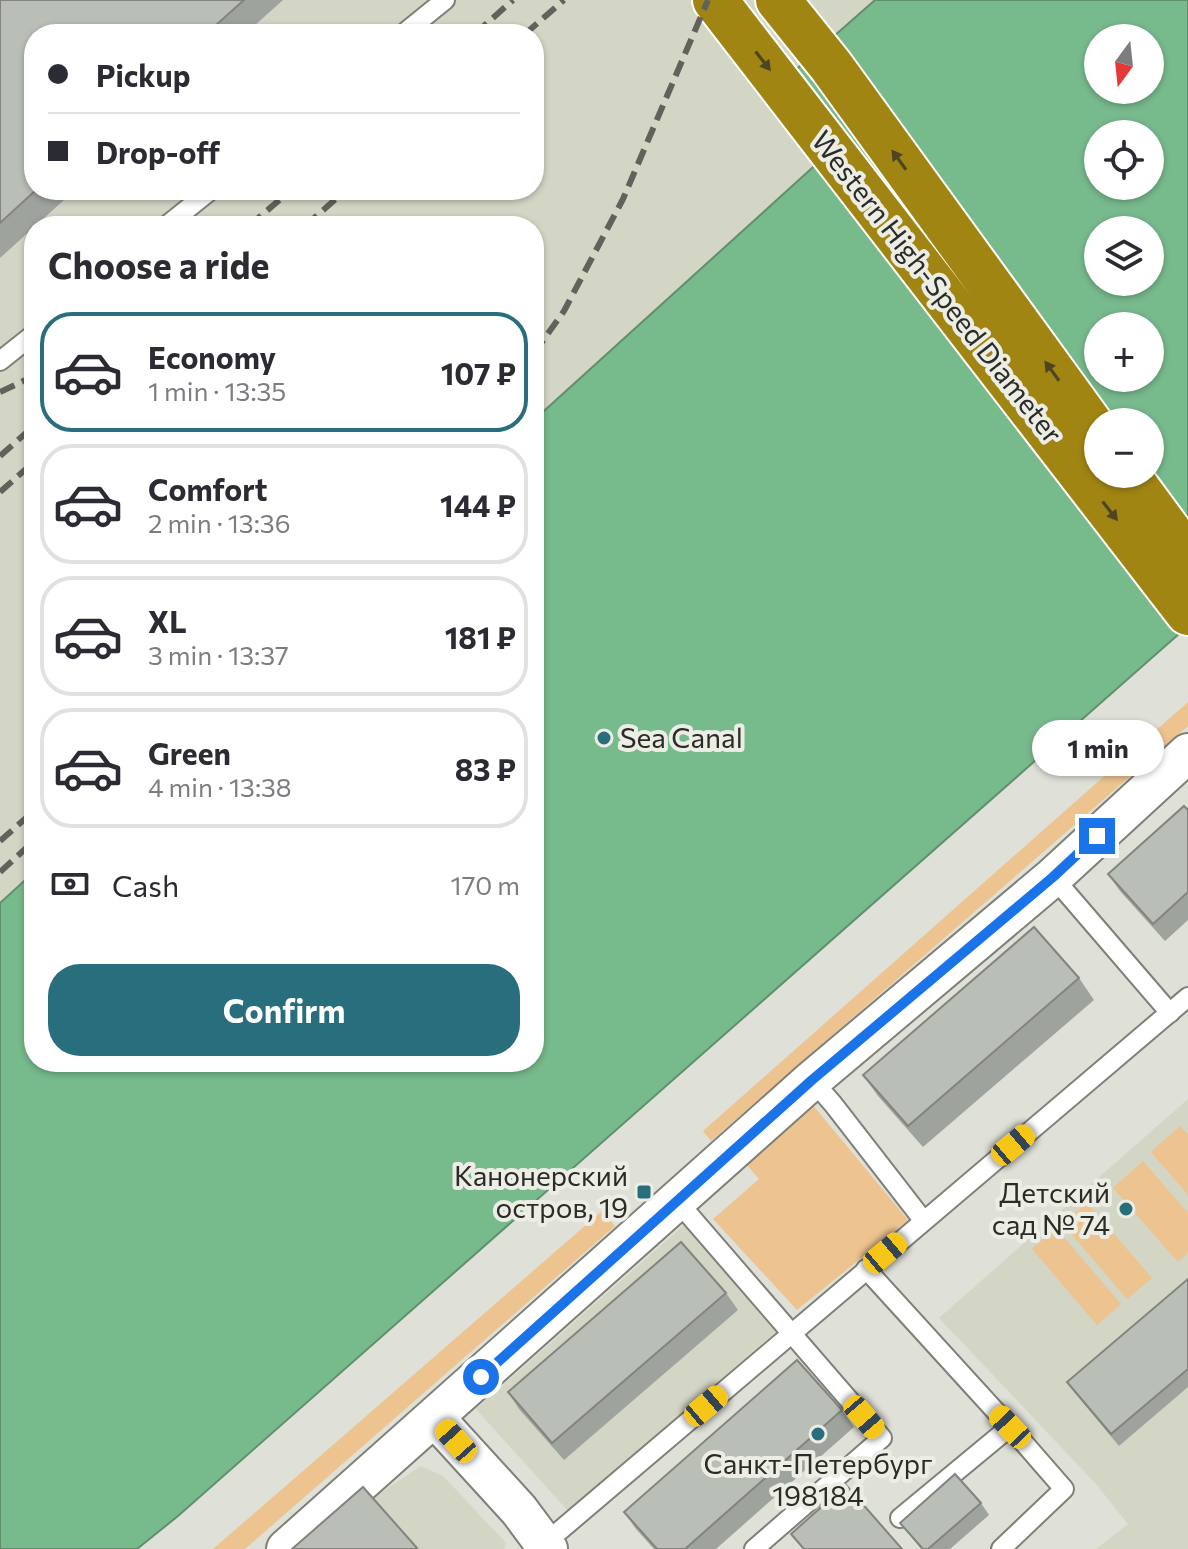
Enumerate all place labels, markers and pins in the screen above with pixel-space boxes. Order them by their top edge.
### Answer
place label: Sea Canal [620,720,743,754]
marker: Sea Canal [595,729,613,747]
place label: Канонерский остров, 19 [454,1158,628,1224]
place label: Детский сад № 74 [992,1175,1110,1241]
marker: Канонерский остров, 19 [635,1183,653,1201]
marker: Детский сад № 74 [1117,1200,1135,1218]
marker: Санкт-Петербург 198184 [809,1425,827,1443]
place label: Санкт-Петербург 198184 [703,1446,933,1512]

